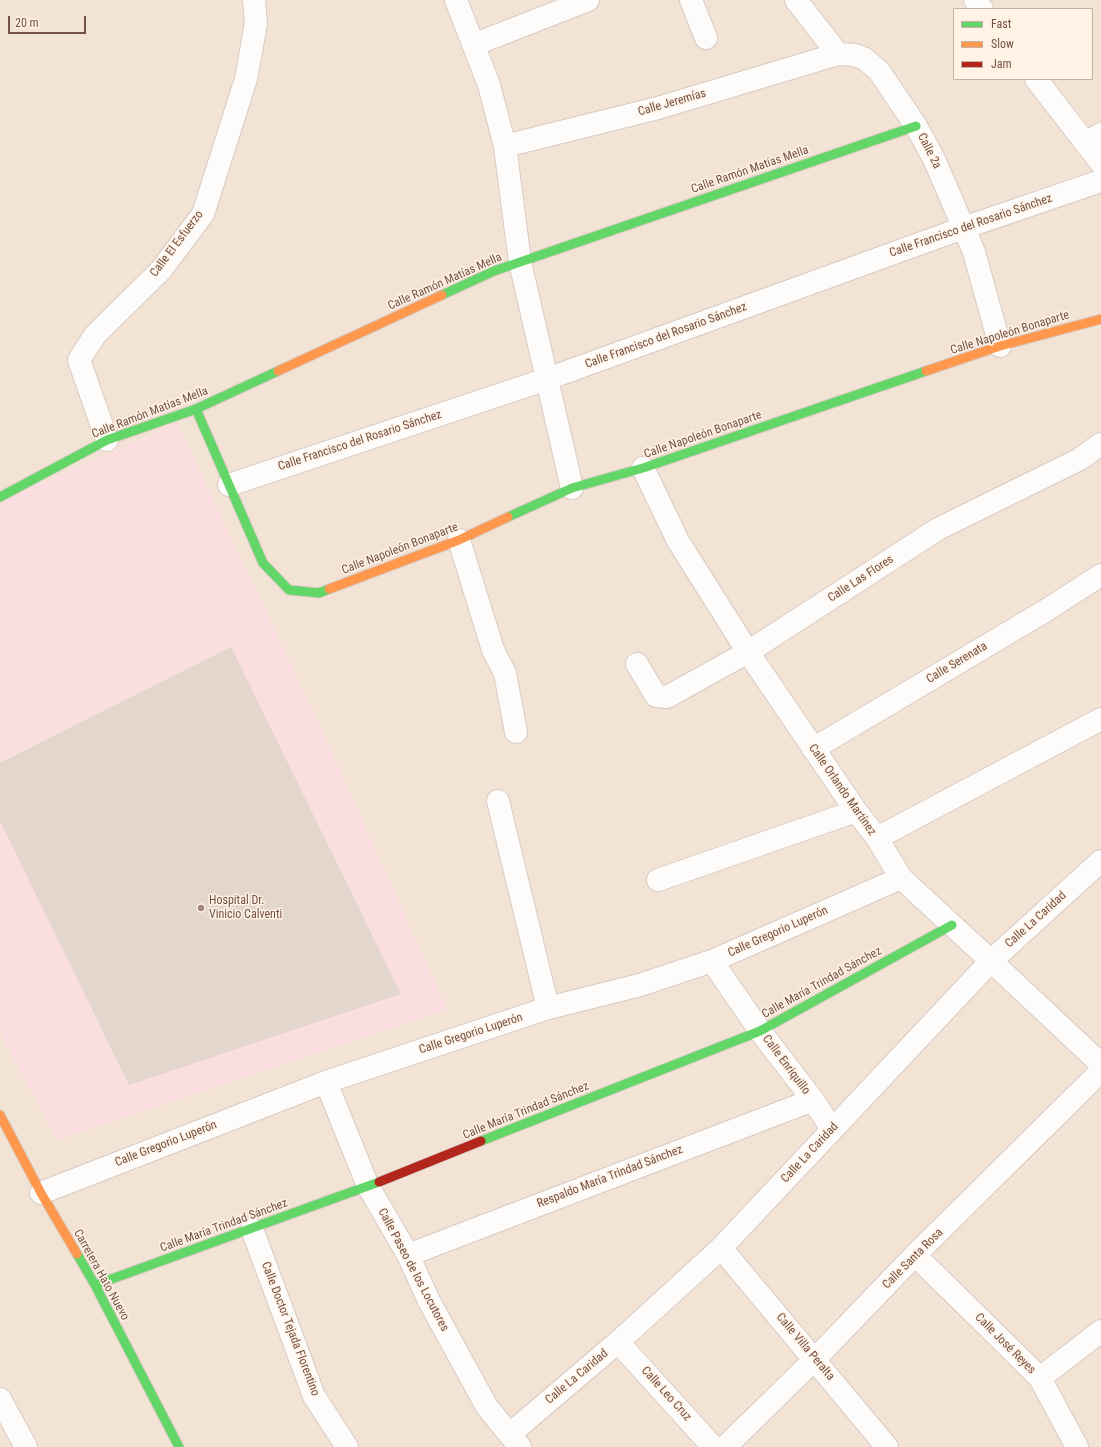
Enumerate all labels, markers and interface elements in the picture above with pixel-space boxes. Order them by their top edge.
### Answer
scale bar [10,8,88,34]
legend [953,8,1093,80]
text: 20 m [15,16,39,30]
text: Fast [991,17,1011,31]
text: Slow [991,37,1014,51]
text: Jam [991,57,1012,71]
street label: Calle Jeremías [636,86,708,120]
street label: Calle 2a [914,131,944,171]
street label: Calle Ramón Matías Mella [689,143,811,197]
street label: Calle Francisco del Rosario Sánchez [888,191,1054,261]
street label: Calle El Esfuerzo [147,208,207,280]
street label: Calle Ramón Matías Mella [386,250,504,314]
street label: Calle Francisco del Rosario Sánchez [583,300,749,372]
street label: Calle Napoleón Bonaparte [949,308,1071,358]
street label: Calle Ramón Matías Mella [90,384,210,442]
street label: Calle Francisco del Rosario Sánchez [276,408,444,474]
street label: Calle Napoleón Bonaparte [642,408,764,462]
street label: Calle Napoleón Bonaparte [340,520,460,578]
street label: Calle Las Flores [825,552,897,606]
street label: Calle Serenata [924,639,990,687]
street label: Calle Orlando Martínez [805,742,879,838]
street label: Calle La Caridad [1002,889,1070,951]
place label: Hospital Dr. Vinicio Calventi [209,894,282,922]
marker: Hospital Dr. Vinicio Calventi [196,903,206,913]
street label: Calle Gregorio Luperón [726,903,830,961]
street label: Calle María Trindad Sánchez [760,944,884,1022]
street label: Calle Gregorio Luperón [417,1010,525,1058]
street label: Calle Enriquillo [759,1032,813,1098]
street label: Calle María Trindad Sánchez [461,1079,591,1143]
street label: Calle Gregorio Luperón [113,1118,219,1170]
street label: Calle La Caridad [778,1120,842,1186]
street label: Respaldo María Trindad Sánchez [535,1143,685,1211]
street label: Calle María Trindad Sánchez [158,1196,290,1256]
street label: Calle Paseo de los Locutores [374,1206,452,1334]
street label: Calle Santa Rosa [880,1226,946,1292]
street label: Carretera Hato Nuevo [70,1227,132,1323]
street label: Calle Doctor Tejada Florentino [258,1260,322,1398]
street label: Calle Villa Peralta [773,1310,837,1384]
street label: Calle José Reyes [972,1311,1038,1377]
street label: Calle La Caridad [543,1347,611,1407]
street label: Calle Leo Cruz [638,1364,694,1424]

